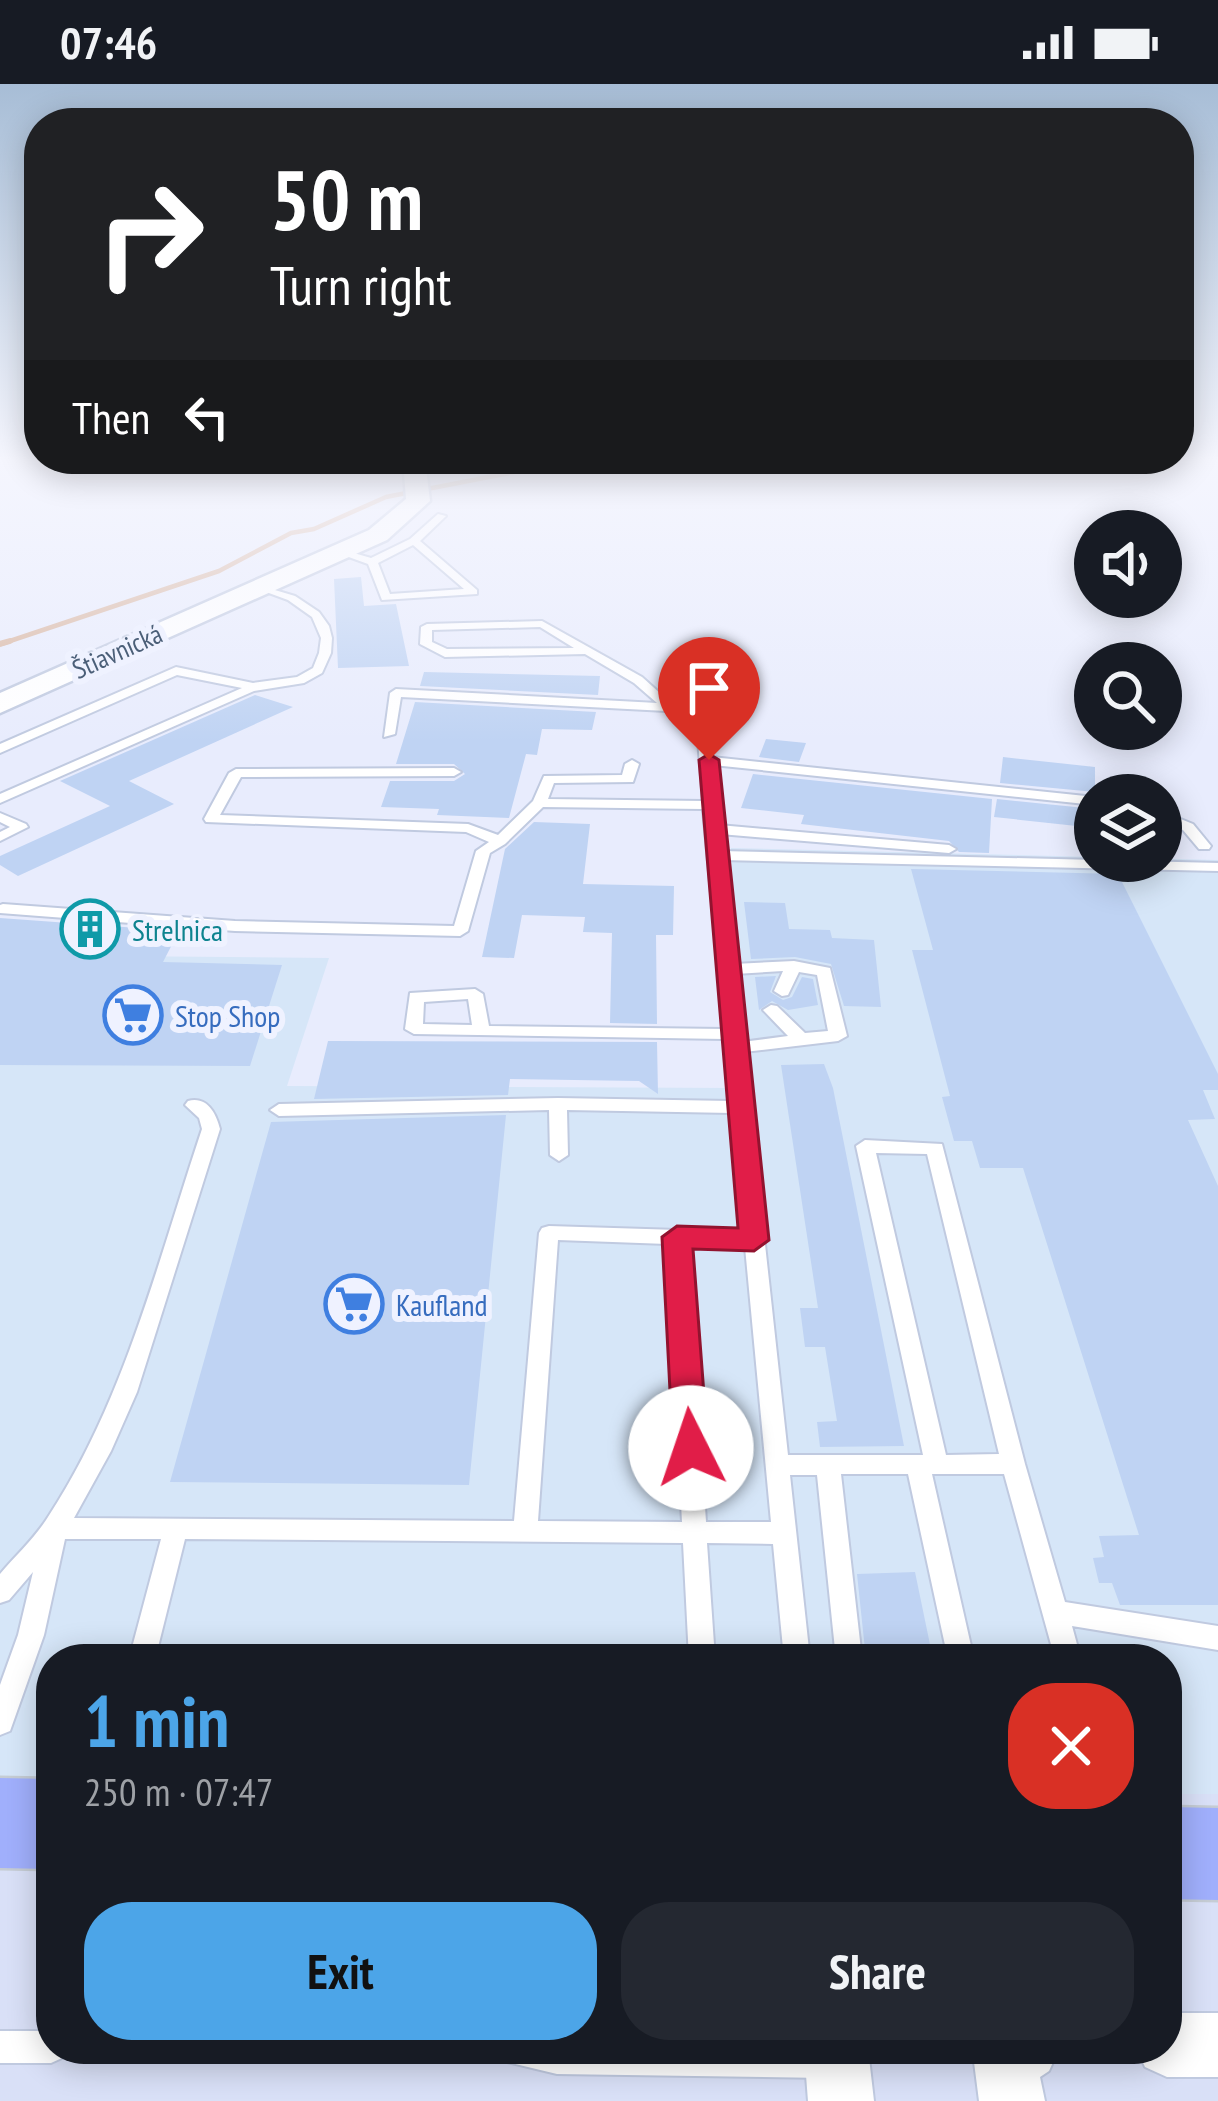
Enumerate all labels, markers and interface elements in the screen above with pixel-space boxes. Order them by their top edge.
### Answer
text: 07:46 [60,13,157,71]
text: 50 m [270,144,423,253]
icon: right [72,156,228,312]
text: Turn right [270,250,451,320]
icon: left [174,384,240,450]
text: Then [72,388,150,446]
map controls [1074,510,1182,882]
button: sound [1074,510,1182,618]
street label: Štiavnická [67,616,167,686]
pin [658,637,760,760]
button: search [1074,642,1182,750]
icon: arrive [676,655,742,721]
button: layers [1074,774,1182,882]
building icon: Strelnica [59,898,121,960]
place label: Strelnica [132,910,223,949]
supermarket icon: Stop Shop [102,984,164,1046]
place label: Stop Shop [175,996,280,1035]
supermarket icon: Kaufland [323,1273,385,1335]
place label: Kaufland [396,1285,487,1324]
position arrow [628,1385,754,1511]
text: 1 min [84,1674,229,1767]
button: close [1008,1683,1134,1809]
text: 250 m · 07:47 [84,1766,273,1817]
button: Exit [84,1902,597,2040]
button: Share [621,1902,1134,2040]

